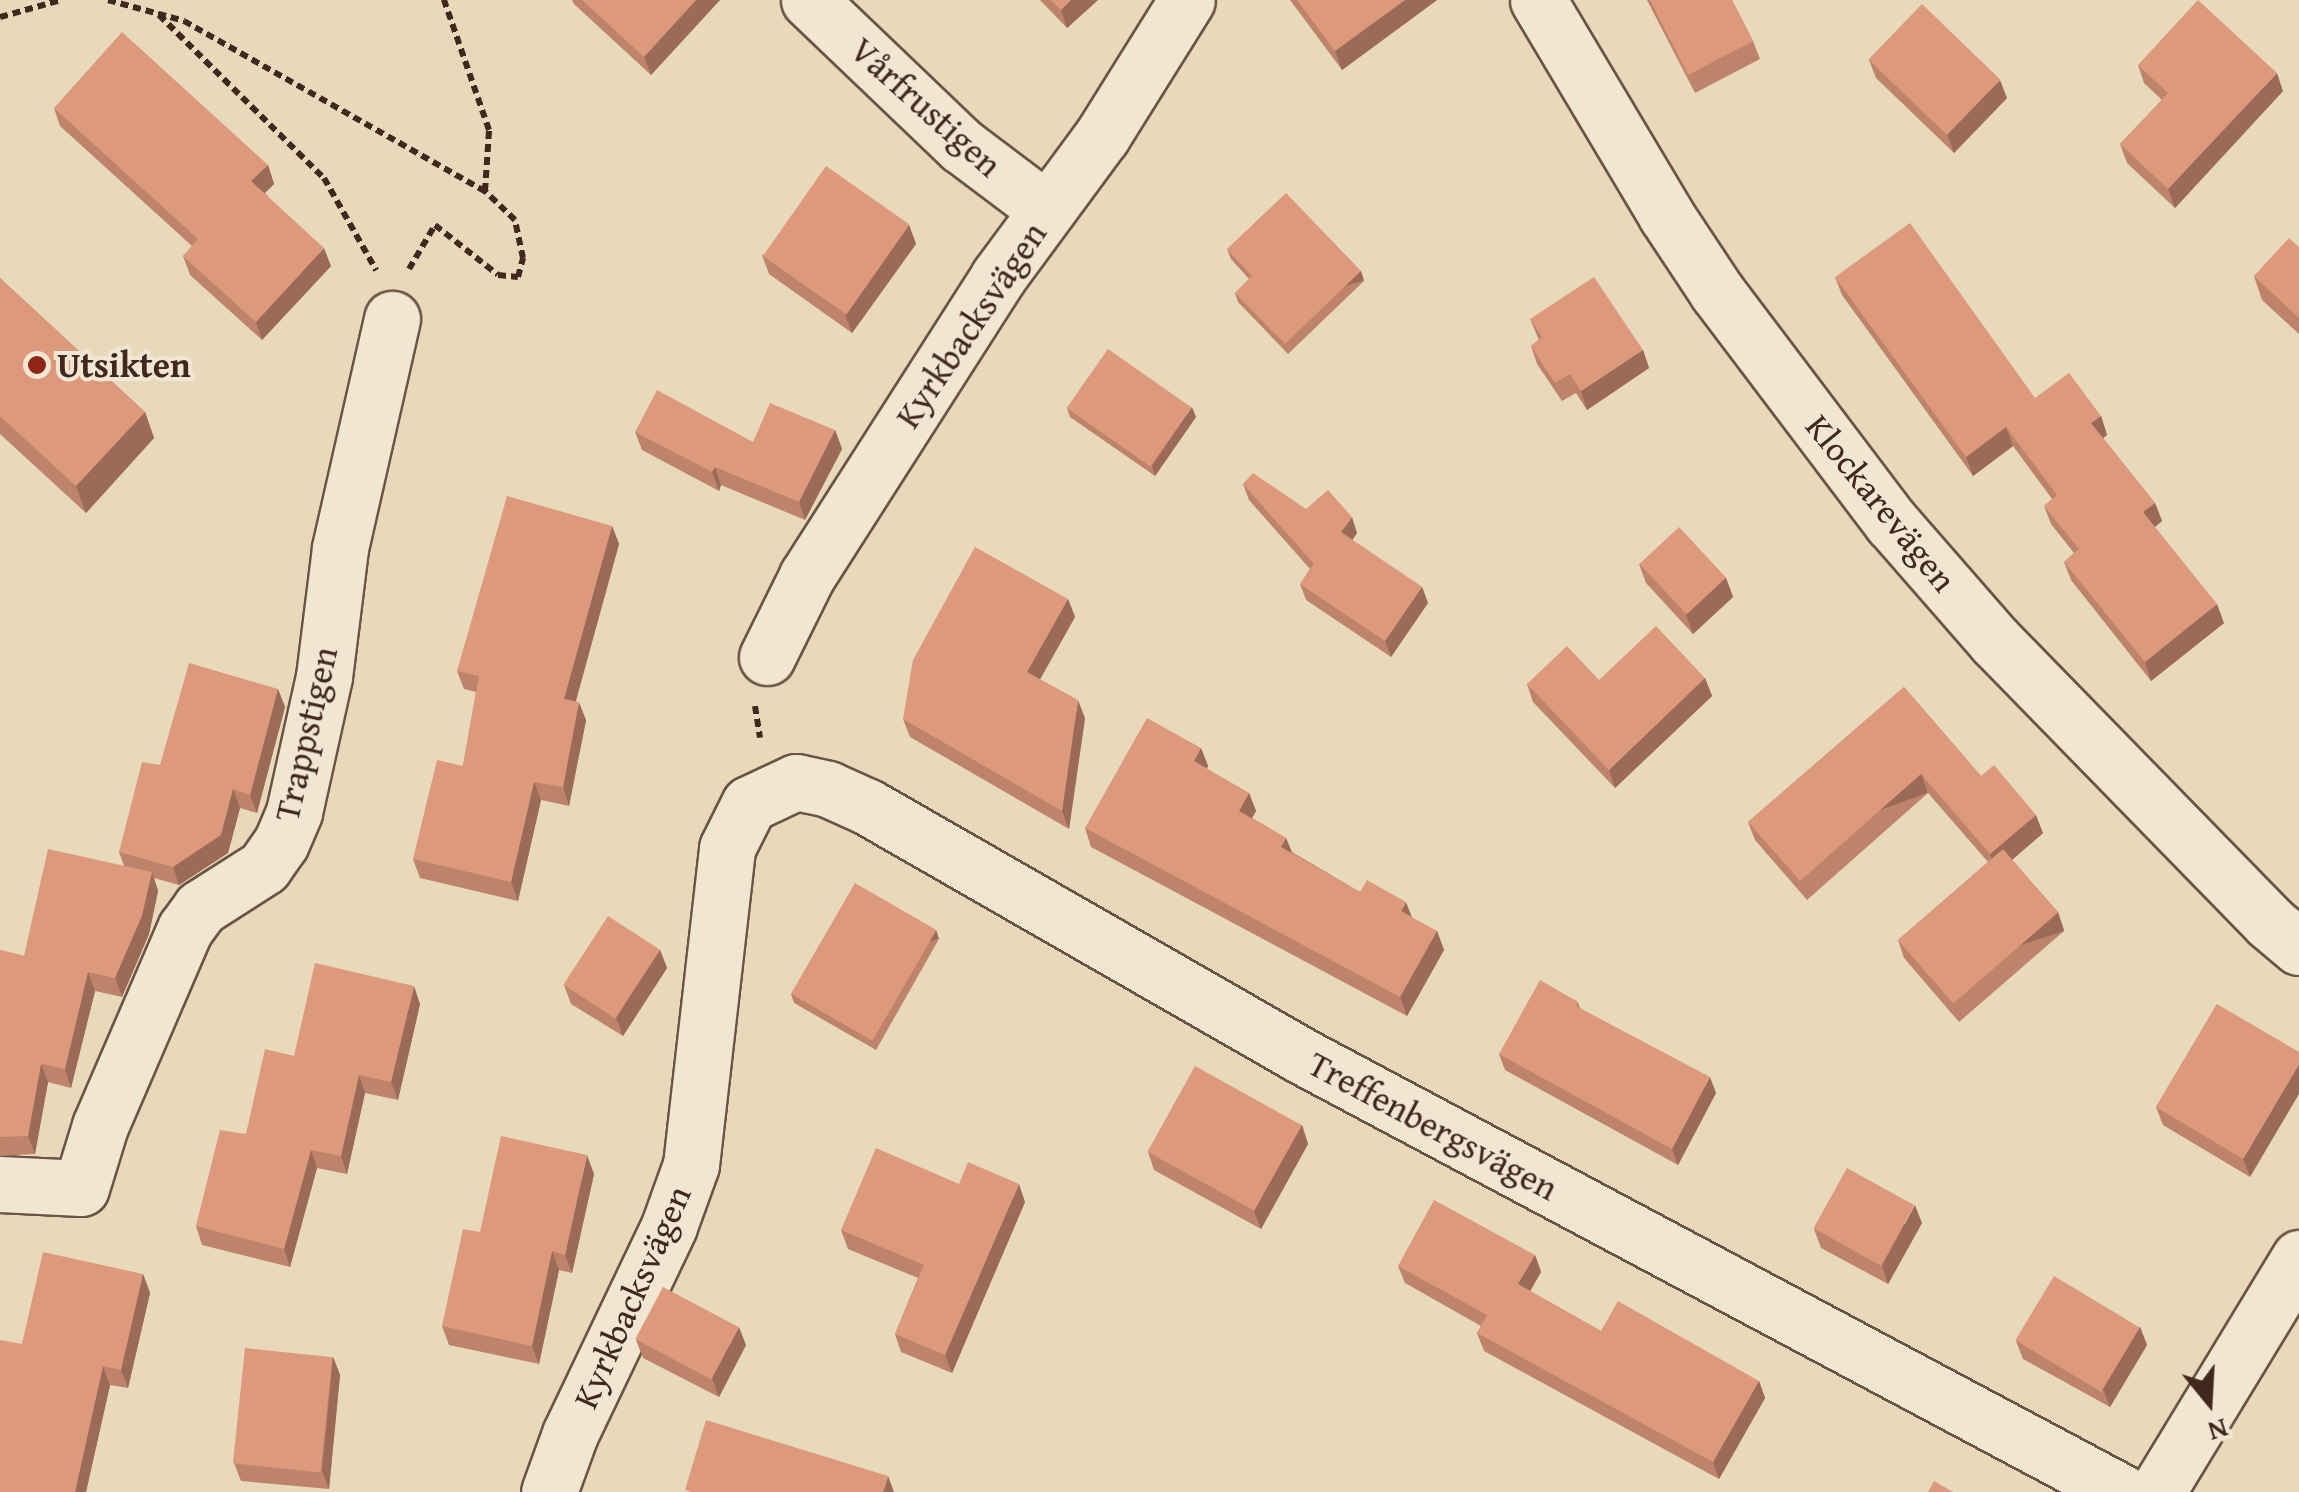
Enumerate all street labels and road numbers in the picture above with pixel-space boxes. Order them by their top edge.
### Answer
street label: Vårfrustigen [842,28,1010,186]
street label: Kyrkbacksvägen [887,214,1055,436]
street label: Klockarevägen [1797,406,1965,600]
street label: Trappstigen [266,643,346,825]
street label: Treffenbergsvägen [1301,1043,1565,1209]
street label: Kyrkbacksvägen [564,1179,700,1415]

